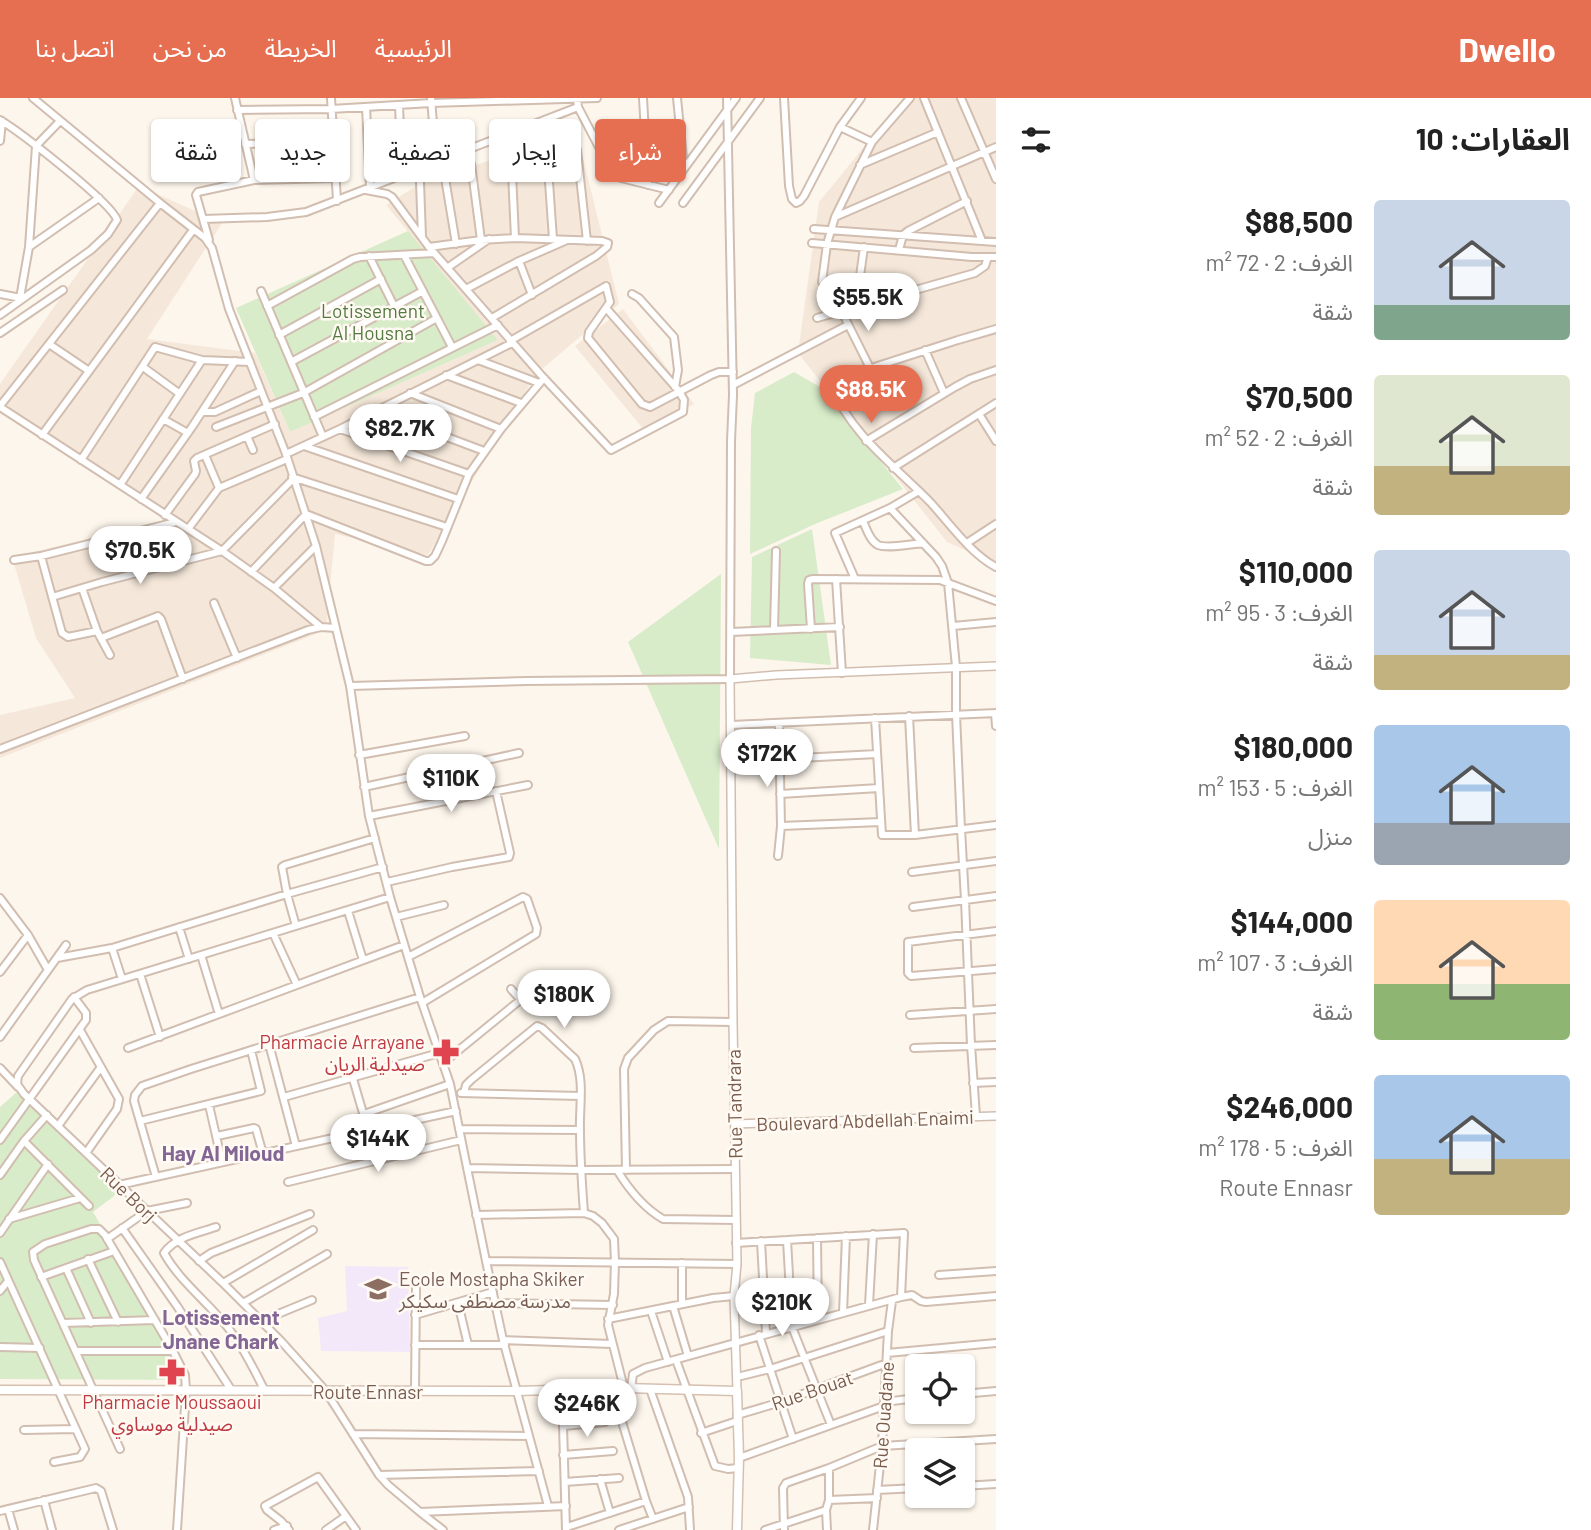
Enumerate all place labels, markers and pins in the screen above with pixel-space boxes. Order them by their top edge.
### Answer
pin: $55.5K [811,274,925,333]
pin: $88.5K [814,366,928,425]
pin: $82.7K [343,404,457,464]
pin: $70.5K [83,526,197,586]
pin: $172K [718,730,816,789]
pin: $110K [402,754,500,814]
pin: $180K [515,970,613,1030]
place label: Pharmacie Arrayane صيدلية الريان [259,1030,425,1076]
pharmacy icon: Pharmacie Arrayane صيدلية الريان [431,1037,461,1067]
pin: $144K [329,1114,427,1174]
place label: Ecole Mostapha Skiker مدرسة مصطفى سكيكر [398,1267,585,1313]
school or university icon: Ecole Mostapha Skiker مدرسة مصطفى سكيكر [363,1274,393,1304]
pin: $210K [733,1278,831,1338]
pharmacy icon: Pharmacie Moussaoui صيدلية موساوي [157,1357,187,1387]
pin: $246K [538,1380,636,1439]
place label: Pharmacie Moussaoui صيدلية موساوي [82,1390,262,1439]

